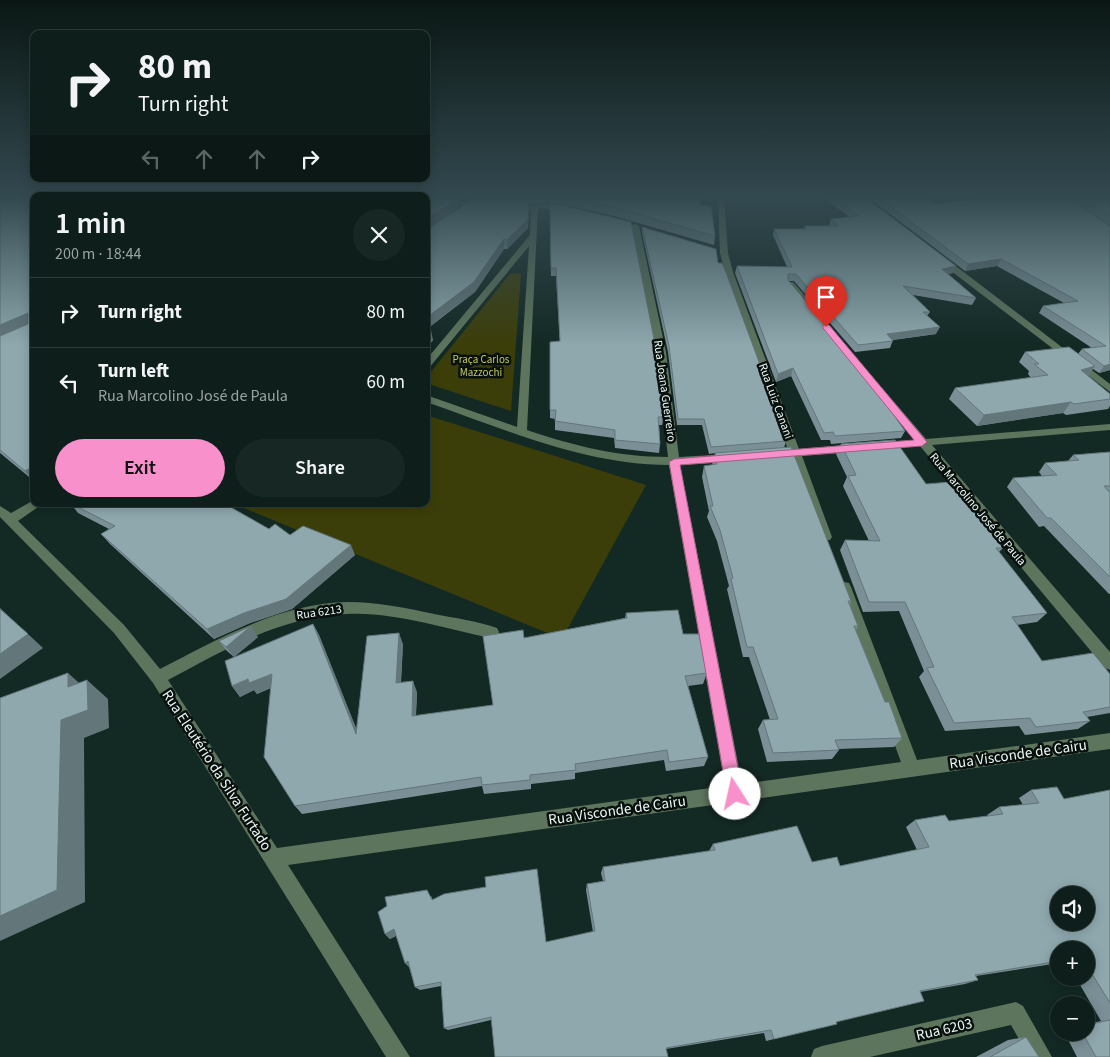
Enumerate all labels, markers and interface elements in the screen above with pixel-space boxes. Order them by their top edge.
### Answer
text: 80 m [138,42,212,92]
icon: right [55,50,120,115]
text: Turn right [138,88,228,120]
icon: left [137,145,165,173]
icon: ahead [190,145,218,173]
icon: ahead [243,145,271,173]
icon: right [296,145,324,173]
text: 1 min [55,202,126,245]
button: close [353,209,405,261]
text: 200 m · 18:44 [55,243,142,265]
pin [805,276,847,327]
icon: arrive [812,283,840,311]
icon: right [55,299,83,327]
text: Turn right [98,299,182,326]
text: 80 m [367,299,405,326]
street label: Rua Joana Guerreiro [649,339,680,443]
park label: Praça Carlos Mazzochi [453,352,510,380]
text: Turn left [98,358,169,385]
street label: Rua Luiz Canani [754,361,797,441]
icon: left [55,369,83,397]
text: 60 m [367,369,405,396]
text: Rua Marcolino José de Paula [98,385,288,407]
button: Exit [55,439,225,497]
button: Share [235,439,405,497]
street label: Rua Marcolino José de Paula [925,449,1030,569]
street label: Rua 6213 [295,601,343,624]
street label: Rua Eleutério da Silva Furtado [157,686,277,855]
street label: Rua Visconde de Cairu [948,734,1088,775]
position arrow [708,767,760,819]
street label: Rua Visconde de Cairu [547,790,687,831]
map controls [1050,886,1095,1041]
button: sound [1050,886,1095,931]
button: + [1050,941,1095,986]
button: − [1050,996,1095,1041]
street label: Rua 6203 [914,1013,974,1046]

